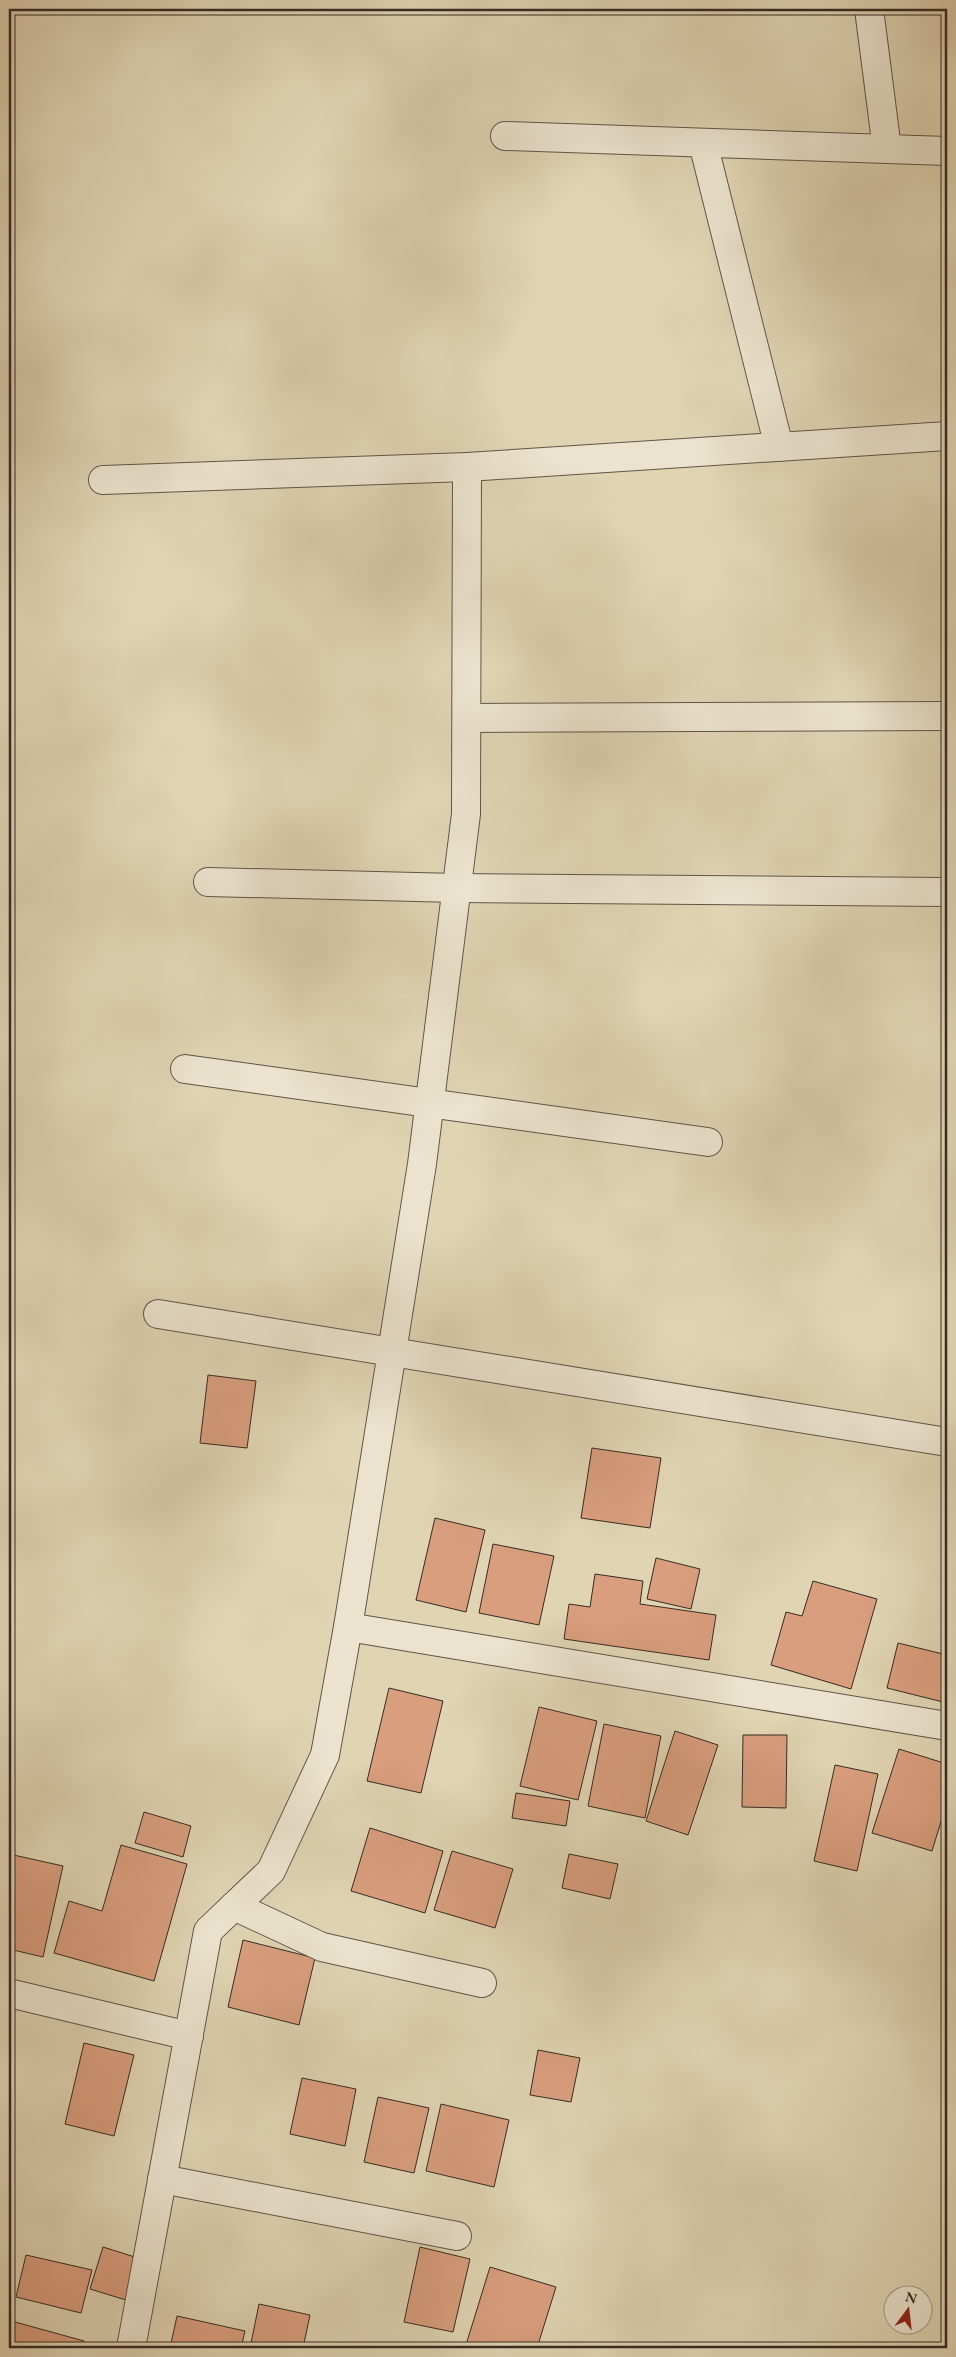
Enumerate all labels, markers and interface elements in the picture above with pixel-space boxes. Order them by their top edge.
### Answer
north arrow [884,2284,934,2334]
text: N [904,2287,920,2308]

